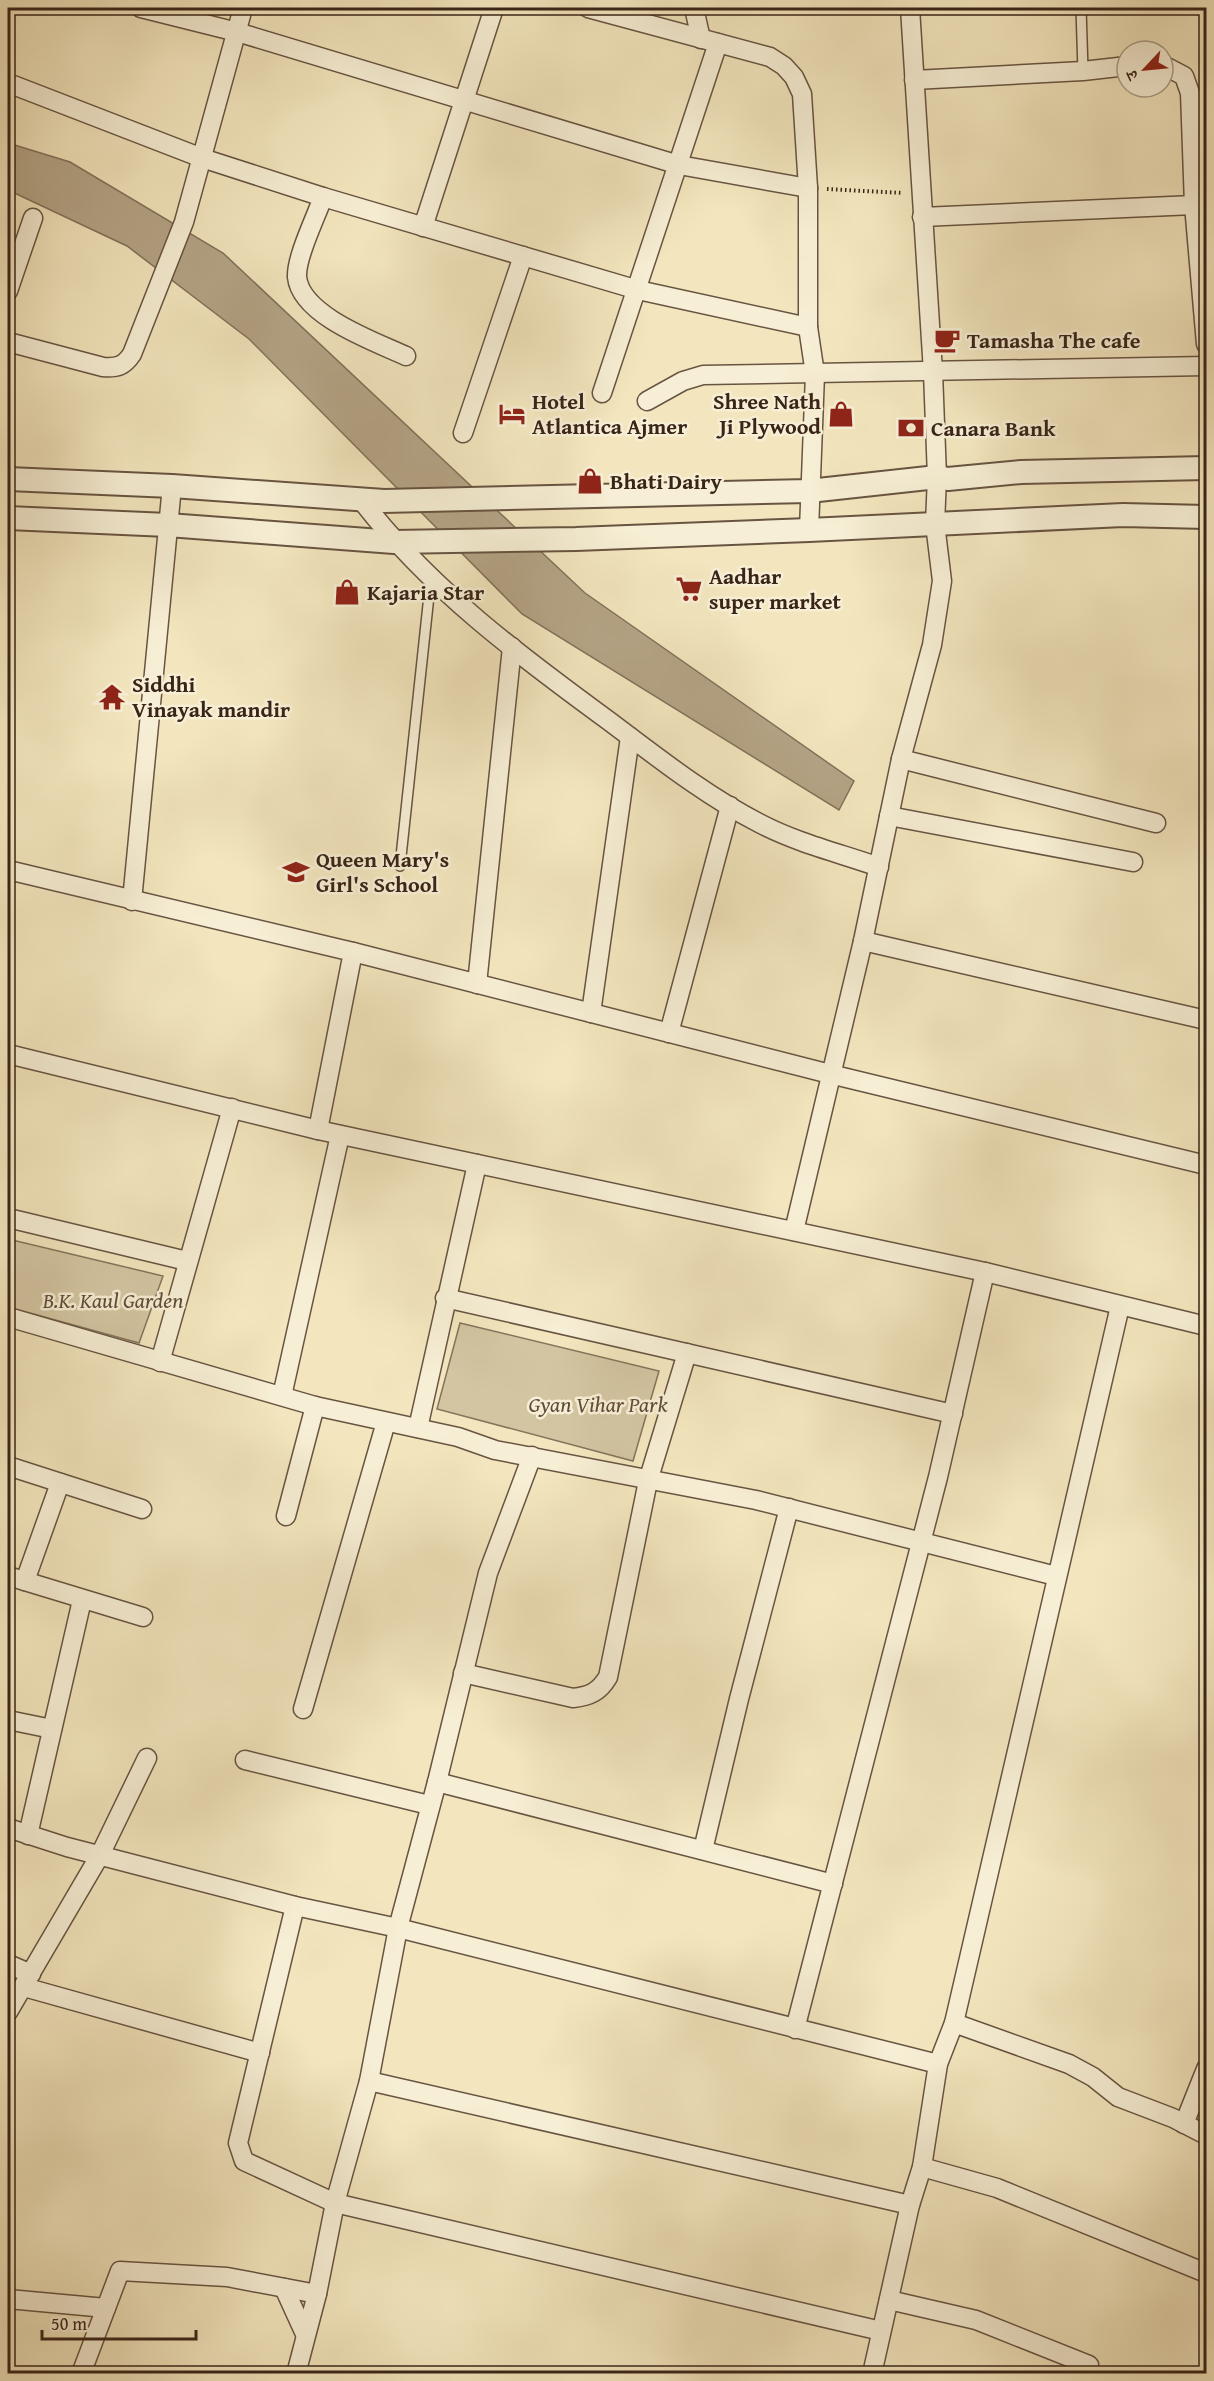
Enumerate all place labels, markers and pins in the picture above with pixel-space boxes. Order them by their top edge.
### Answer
place label: Tamasha The cafe [967,324,1141,356]
cafe icon: Tamasha The cafe [932,325,962,355]
place label: Hotel Atlantica Ajmer [532,385,687,442]
place label: Shree Nath Ji Plywood [713,385,821,442]
hotel icon: Hotel Atlantica Ajmer [497,399,527,429]
shop icon: Shree Nath Ji Plywood [826,399,856,429]
place label: Canara Bank [931,412,1056,444]
bank icon: Canara Bank [896,413,926,443]
place label: Bhati Dairy [610,465,722,497]
shop icon: Bhati Dairy [575,466,605,496]
place label: Aadhar super market [709,560,841,617]
supermarket icon: Aadhar super market [674,574,704,604]
place label: Kajaria Star [367,576,484,608]
shop icon: Kajaria Star [332,577,362,607]
place label: Siddhi Vinayak mandir [132,668,290,725]
temple icon: Siddhi Vinayak mandir [97,682,127,712]
place label: Queen Mary's Girl's School [316,843,449,900]
school or university icon: Queen Mary's Girl's School [281,857,311,887]

